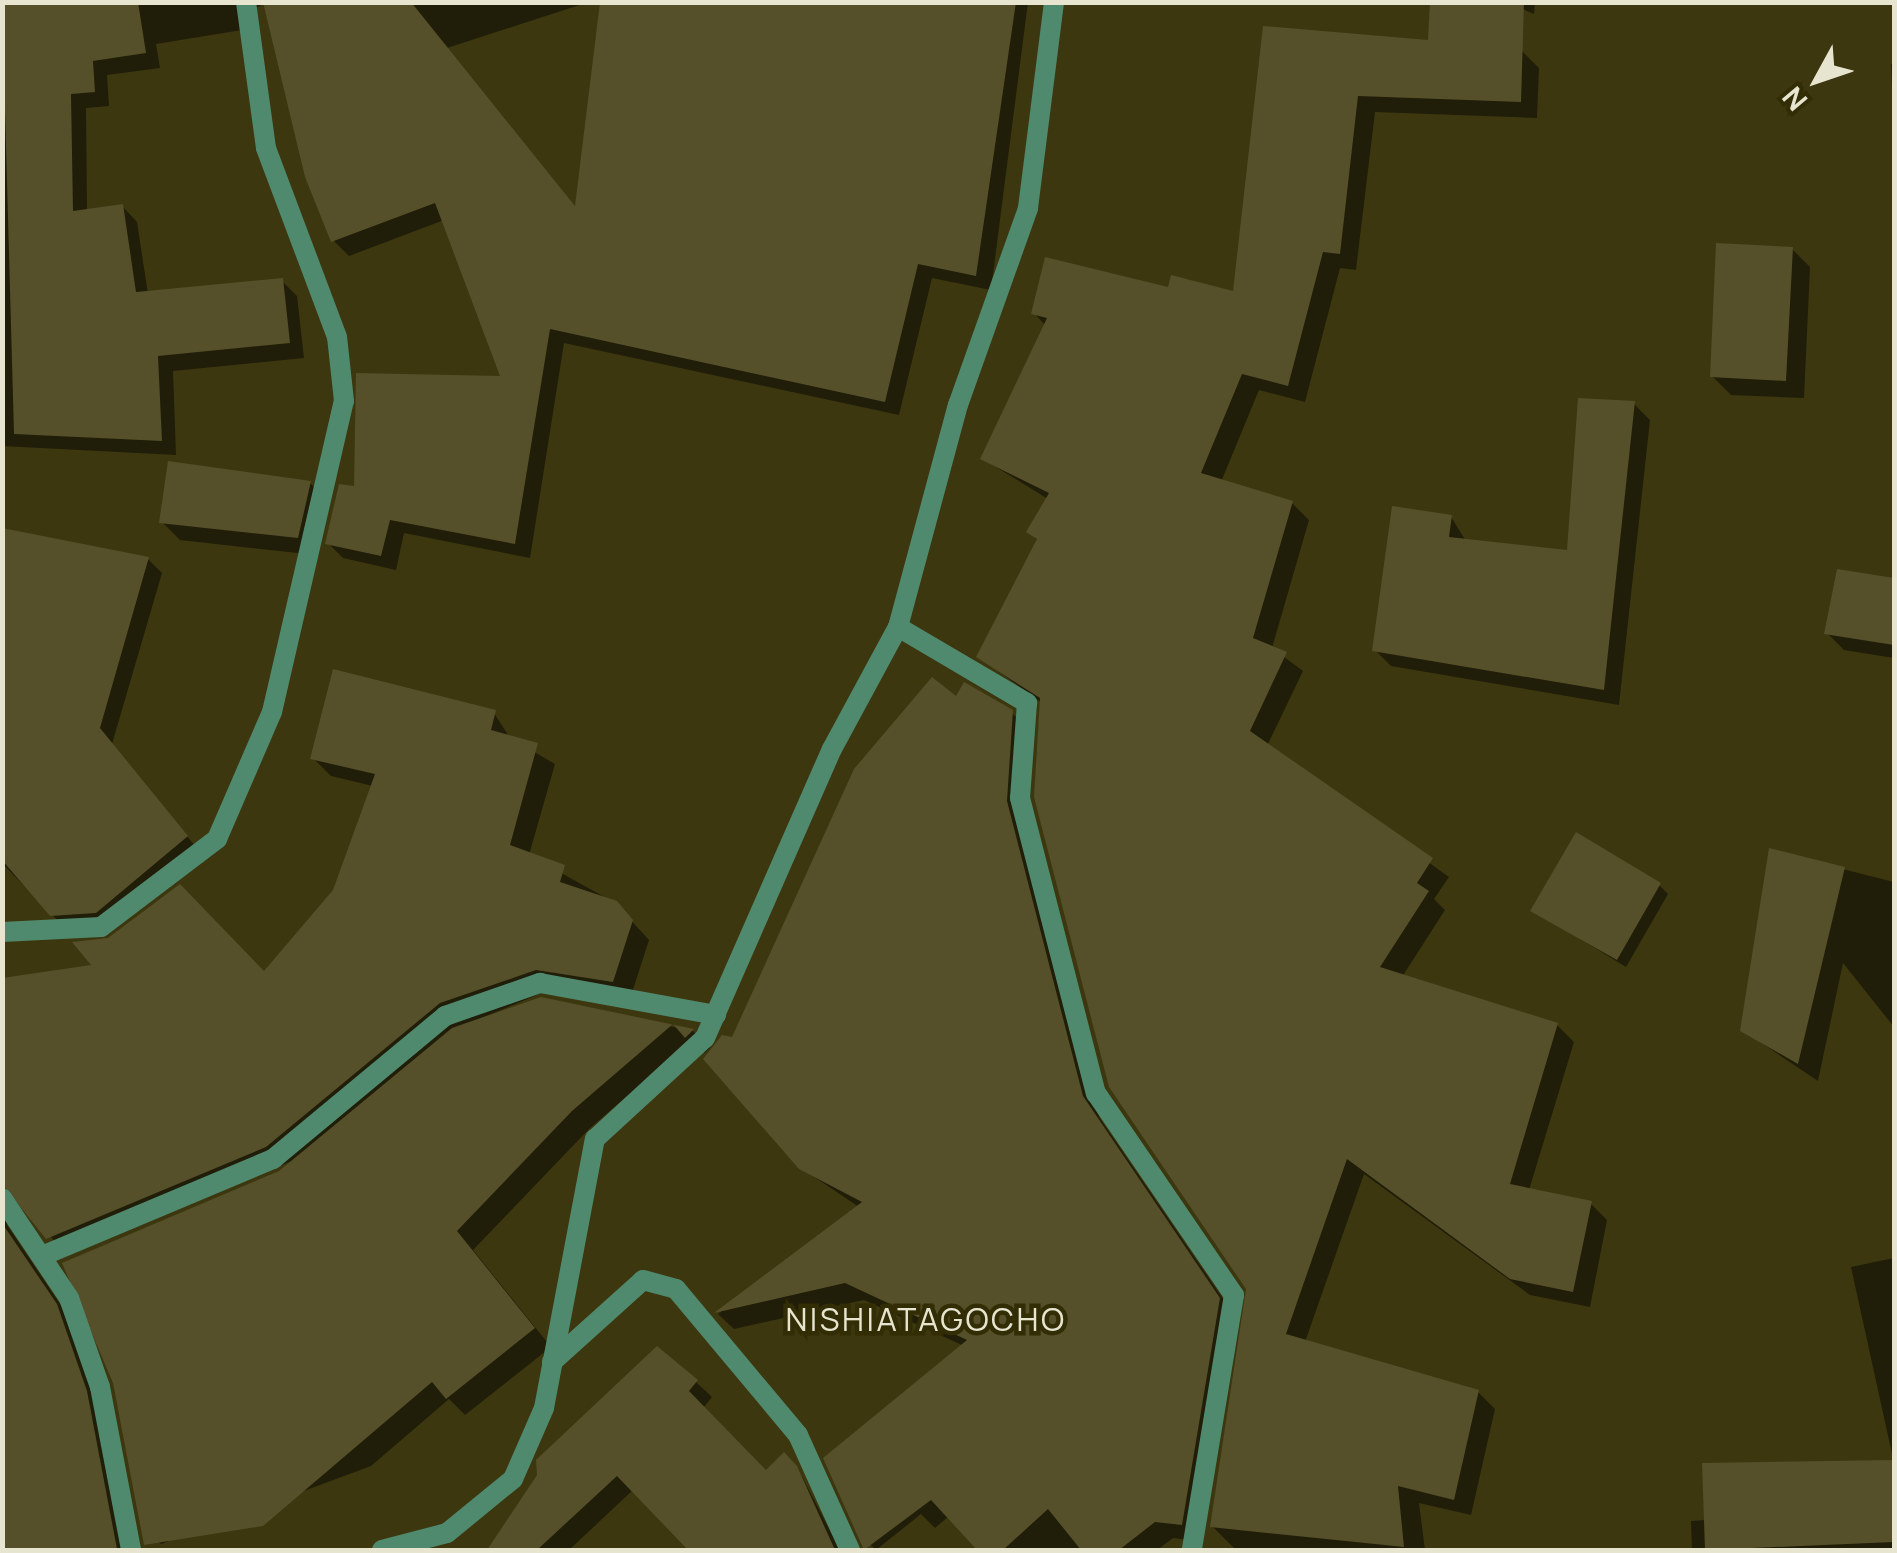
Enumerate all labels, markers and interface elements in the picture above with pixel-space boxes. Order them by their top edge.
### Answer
north arrow [1767,30,1867,130]
text: N [1773,79,1815,119]
district label: NISHIATAGOCHO [785,1300,1067,1338]

